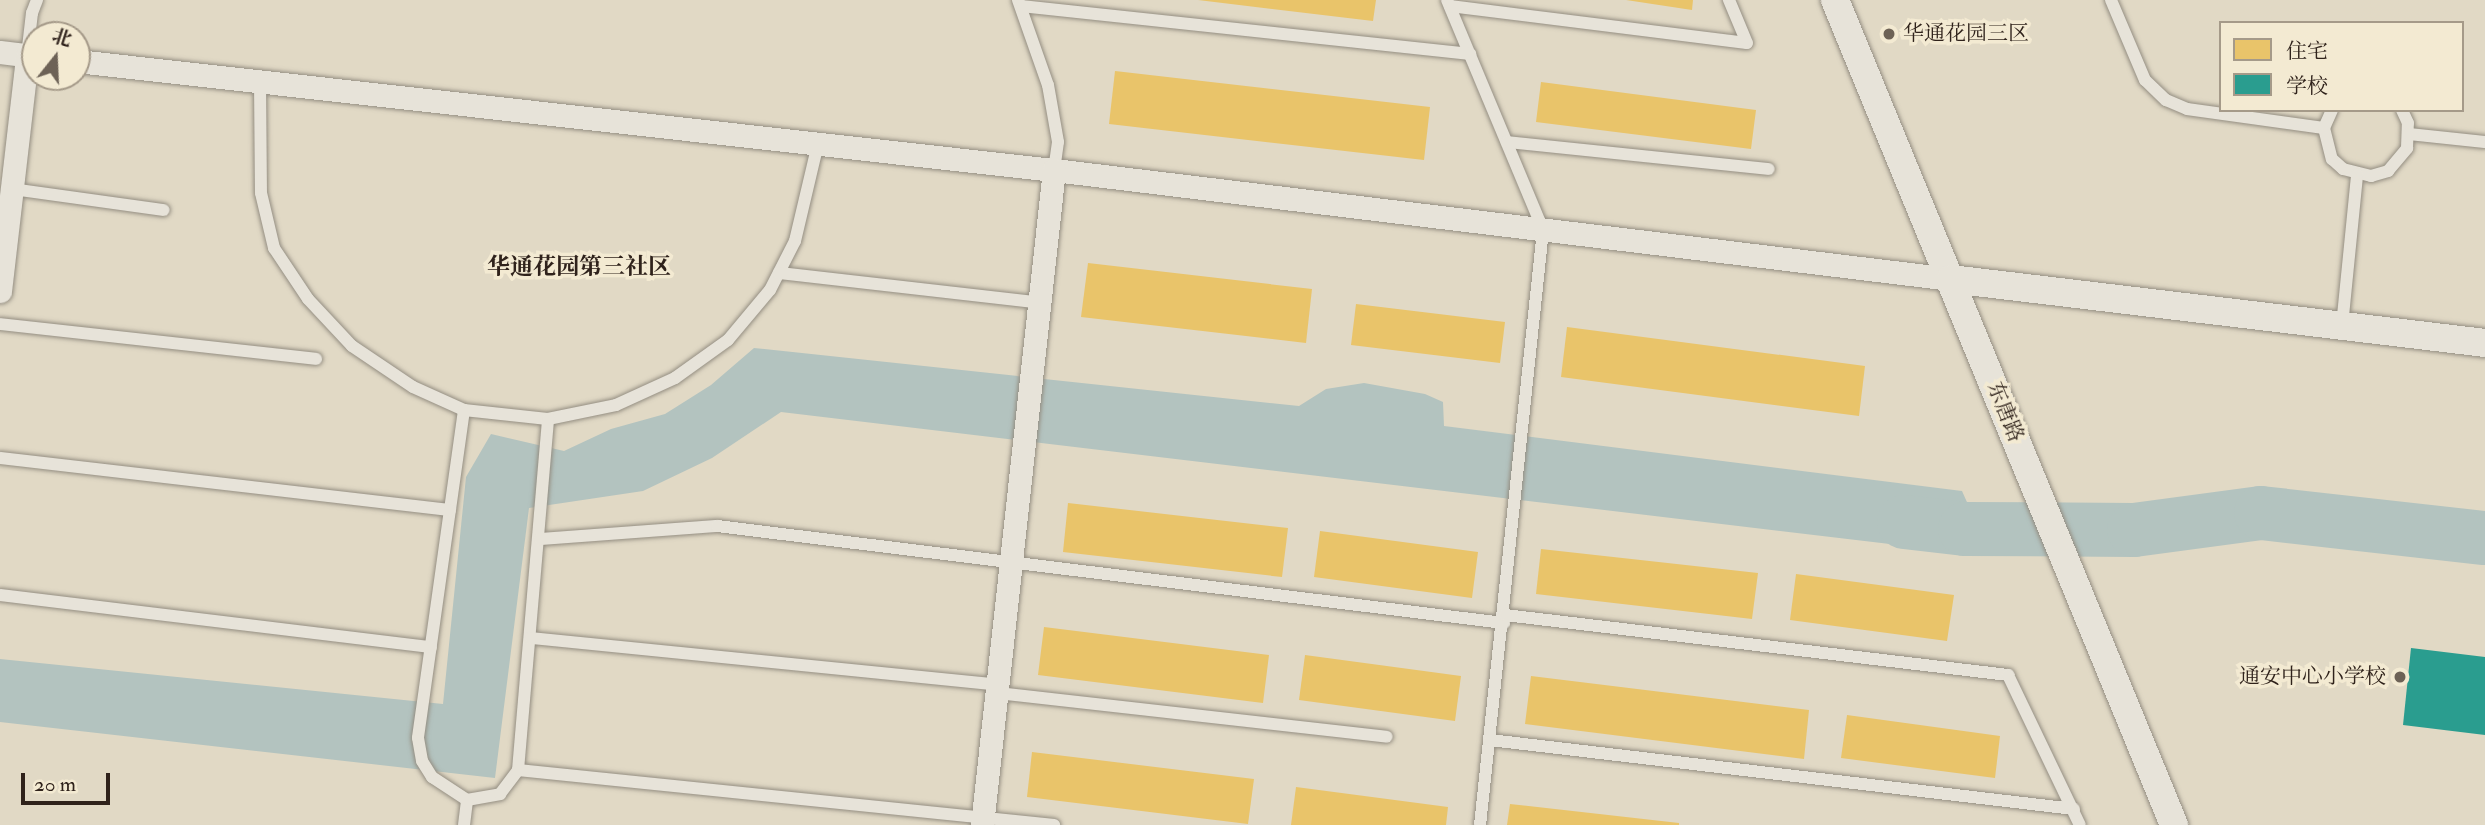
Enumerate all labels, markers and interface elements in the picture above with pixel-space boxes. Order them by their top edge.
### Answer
north arrow [21,21,91,91]
place label: 华通花园三区 [1903,21,2029,47]
legend [2219,21,2464,112]
text: 北 [49,24,75,52]
marker: 华通花园三区 [1881,26,1897,42]
text: 住宅 [2286,38,2328,65]
text: 学校 [2286,73,2328,100]
district label: 华通花园第三社区 [487,253,671,281]
street label: 东唐路 [1982,378,2028,446]
place label: 通安中心小学校 [2239,664,2386,690]
marker: 通安中心小学校 [2392,669,2408,685]
scale bar [24,758,114,802]
text: 20 m [34,771,76,798]

